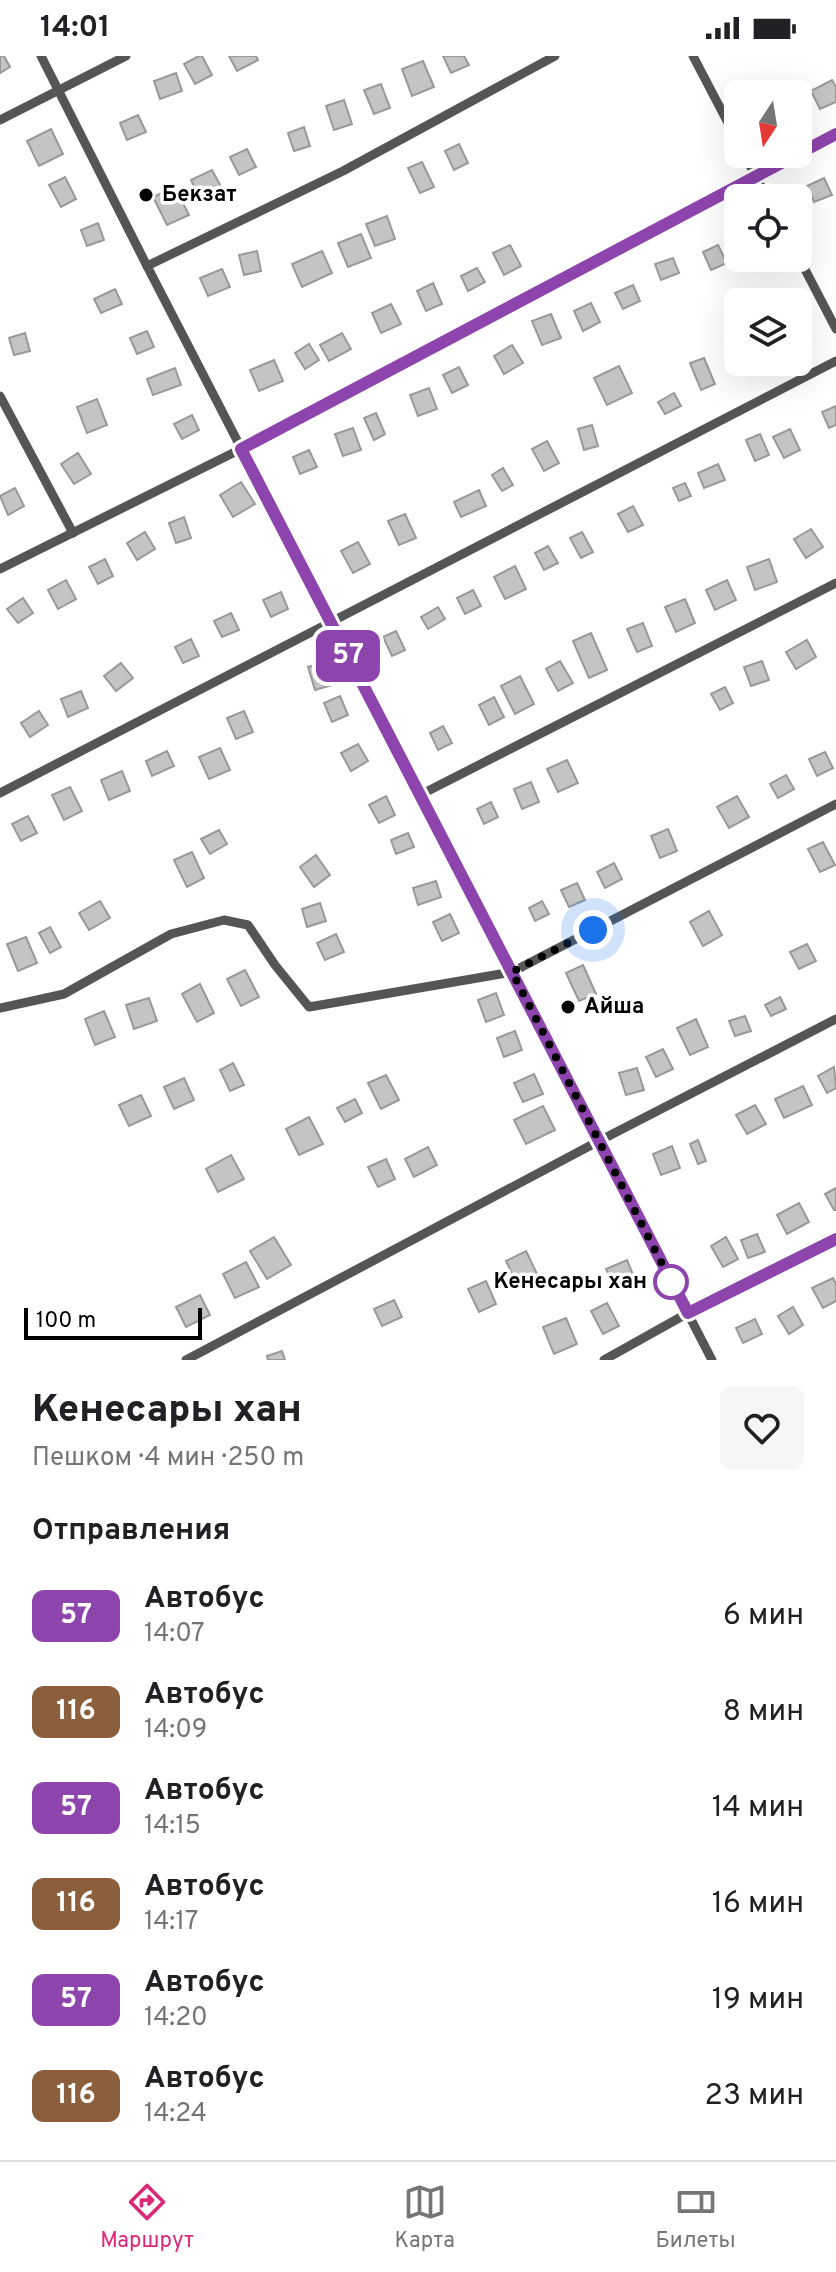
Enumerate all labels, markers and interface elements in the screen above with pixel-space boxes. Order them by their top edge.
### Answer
text: 14:01 [40,10,110,47]
north arrow [724,80,812,168]
map controls [724,80,812,376]
place label: Бекзат [162,182,237,209]
button: locate [724,184,812,272]
marker: Бекзат [137,186,155,204]
button: layers [724,288,812,376]
line badge: 57 [312,630,384,682]
text: 57 [332,638,364,674]
your location [573,910,613,950]
place label: Айша [584,994,644,1021]
marker: Айша [559,998,577,1016]
marker: Кенесары хан [654,1265,688,1299]
place label: Кенесары хан [494,1269,647,1296]
scale bar [24,1304,202,1340]
text: 100 m [36,1308,96,1335]
button: heart [720,1386,804,1470]
text: Кенесары хан [32,1387,302,1436]
text: Пешком · 4 мин · 250 m [32,1442,304,1475]
text: Отправления [32,1513,230,1550]
text: Автобус [144,1581,265,1618]
text: 57 [60,1598,92,1634]
text: 6 мин [723,1598,804,1635]
text: 14:07 [144,1618,205,1651]
text: Автобус [144,1677,265,1714]
text: 116 [56,1694,96,1730]
text: 8 мин [723,1694,804,1731]
text: 14:09 [144,1714,207,1747]
text: Автобус [144,1773,265,1810]
text: 57 [60,1790,92,1826]
text: 14 мин [712,1790,804,1827]
text: 14:15 [144,1810,201,1843]
text: Автобус [144,1869,265,1906]
text: 116 [56,1886,96,1922]
text: 16 мин [712,1886,804,1923]
text: 14:17 [144,1906,198,1939]
text: Автобус [144,1965,265,2002]
text: 57 [60,1982,92,2018]
text: 19 мин [712,1982,804,2019]
text: 14:20 [144,2002,208,2035]
text: Автобус [144,2061,265,2098]
text: 116 [56,2078,96,2114]
text: 23 мин [705,2078,804,2115]
text: 14:24 [144,2098,207,2131]
tab: Маршрут [100,2180,194,2255]
tab: Карта [395,2180,455,2255]
tab: Билеты [655,2180,736,2255]

